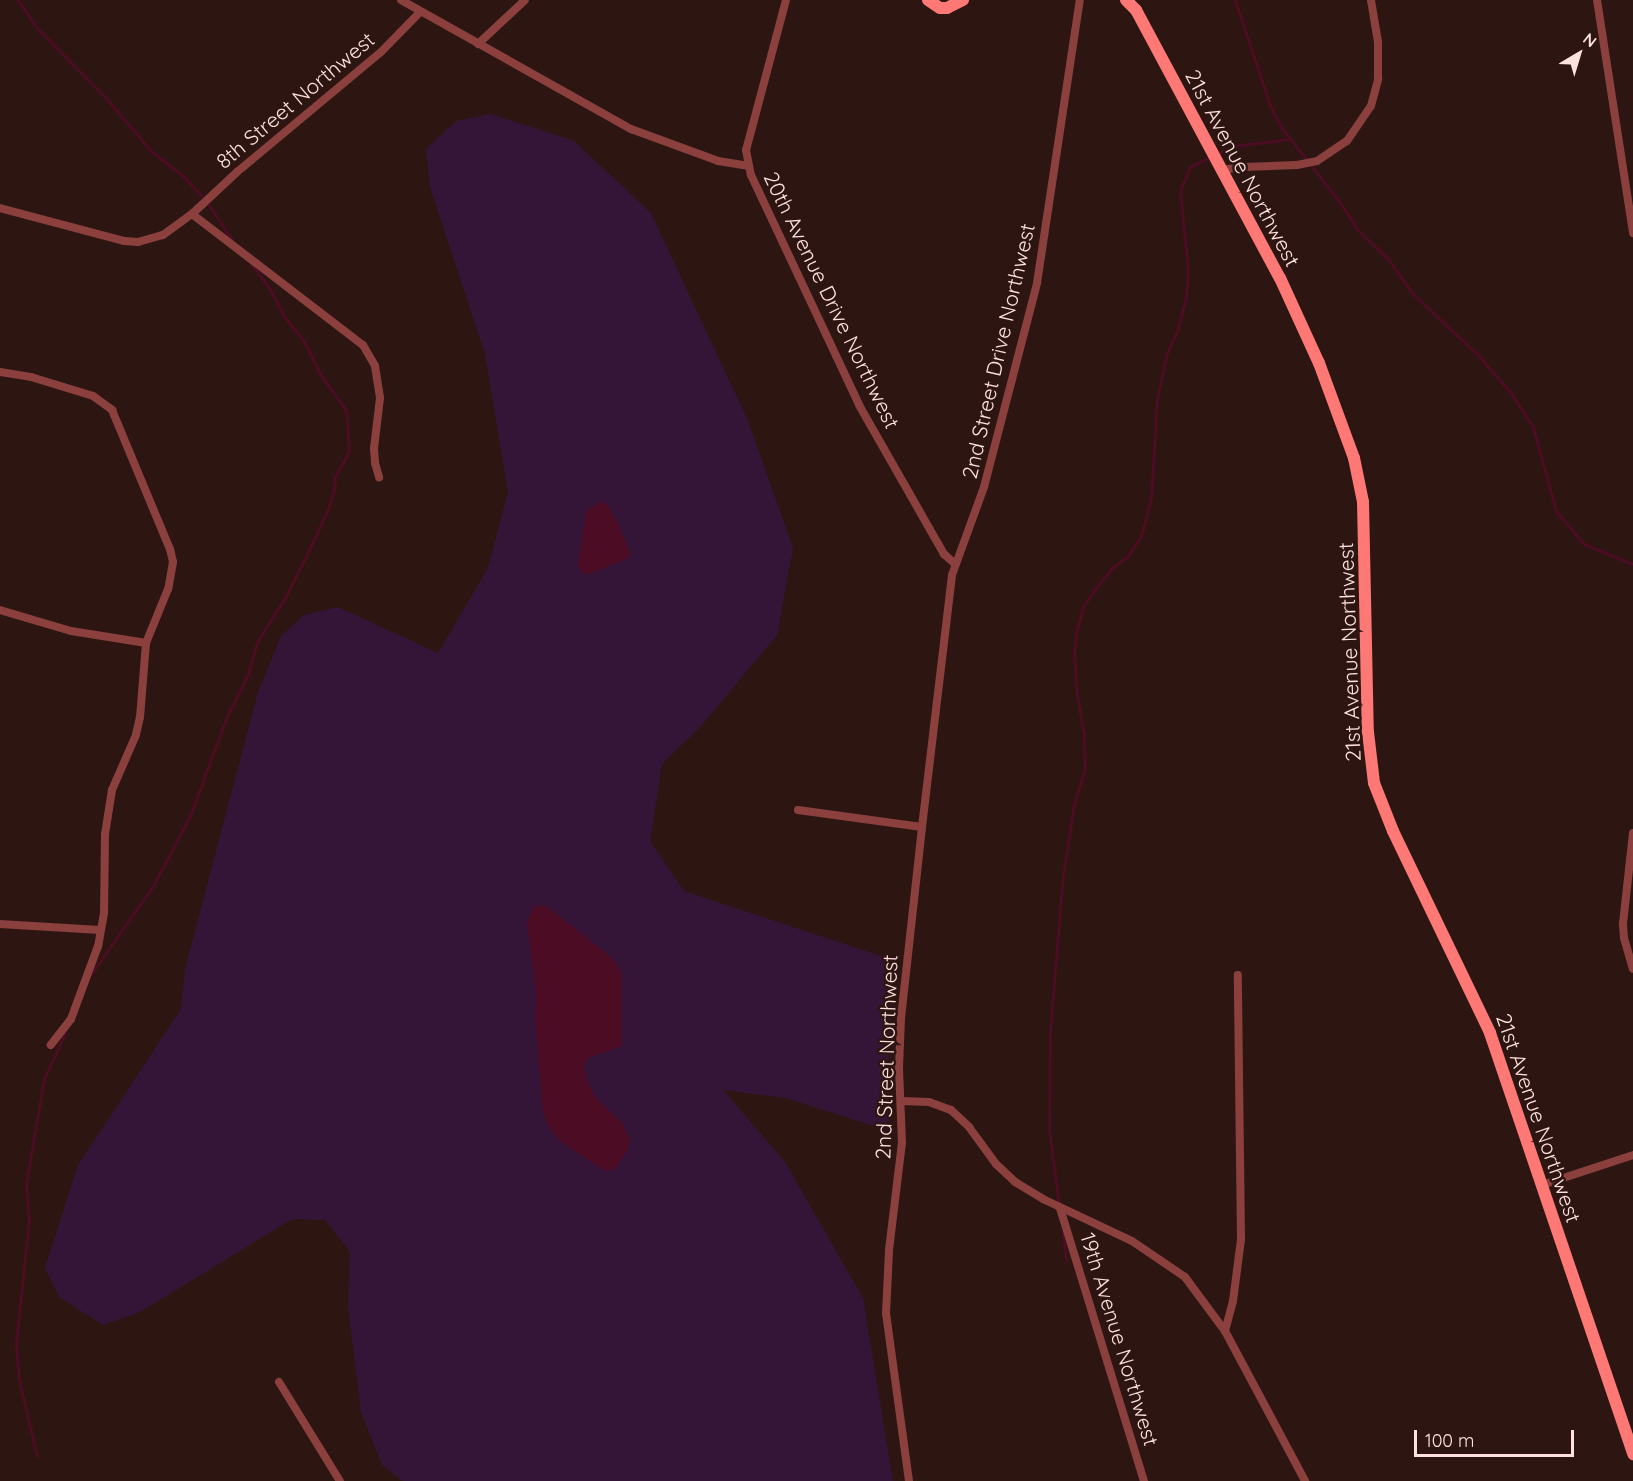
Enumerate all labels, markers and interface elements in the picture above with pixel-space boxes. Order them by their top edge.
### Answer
north arrow [1549,24,1609,84]
street label: 8th Street Northwest [211,26,379,174]
text: N [1579,28,1601,51]
street label: 21st Avenue Northwest [1180,65,1306,271]
street label: 20th Avenue Drive Northwest [759,168,905,432]
street label: 2nd Street Drive Northwest [956,221,1040,481]
street label: 21st Avenue Northwest [1333,542,1365,762]
street label: 2nd Street Northwest [870,954,902,1160]
street label: 21st Avenue Northwest [1491,1010,1587,1226]
street label: 19th Avenue Northwest [1076,1229,1164,1449]
scale bar [1417,1418,1578,1456]
text: 100 m [1425,1429,1474,1452]

